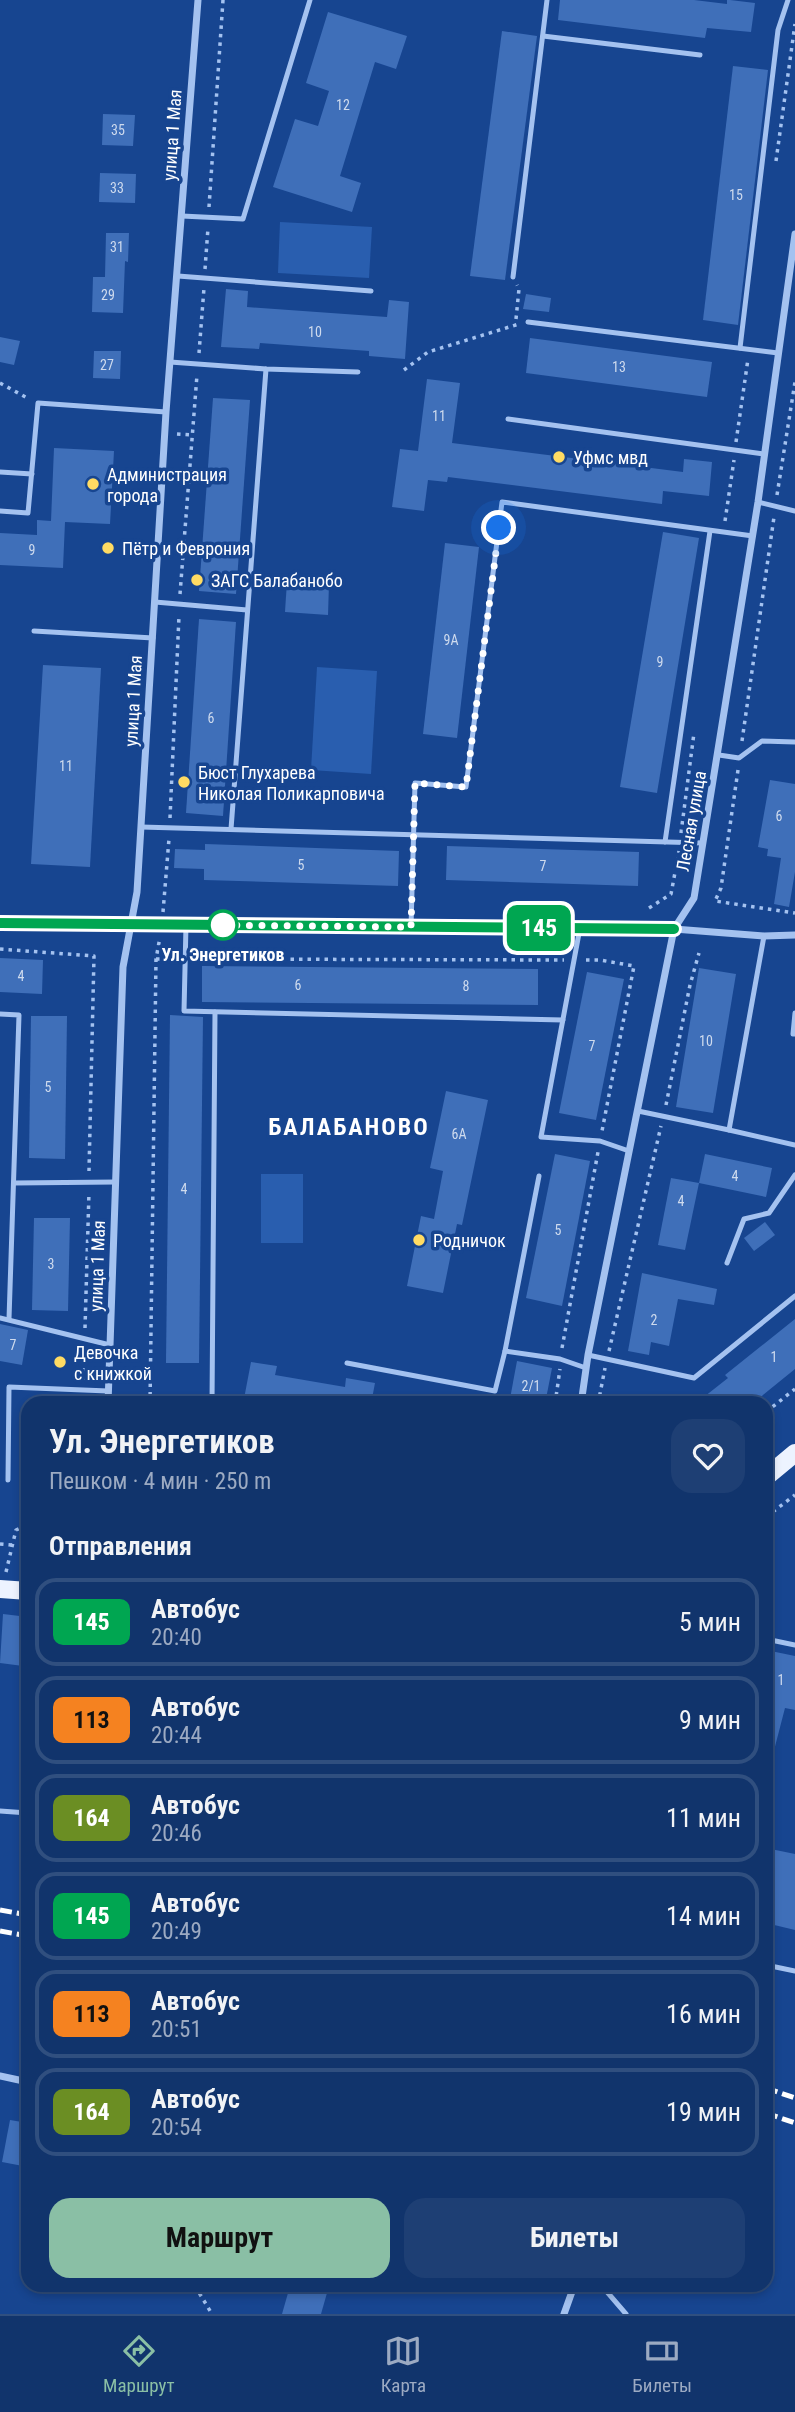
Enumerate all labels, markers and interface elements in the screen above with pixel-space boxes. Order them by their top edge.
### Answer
street label: улица 1 Мая [158,89,186,181]
house number: 12 [336,97,350,113]
house number: 35 [111,122,125,138]
house number: 33 [110,180,124,196]
house number: 15 [729,187,743,203]
house number: 31 [110,239,124,255]
house number: 29 [101,287,115,303]
house number: 10 [308,324,322,340]
house number: 27 [100,357,114,373]
house number: 13 [612,359,626,375]
house number: 11 [432,408,446,424]
place label: Уфмс мвд [573,447,648,468]
marker: Уфмс мвд [551,449,567,465]
place label: Администрация города [107,464,227,506]
marker: Администрация города [85,476,101,492]
your location [481,510,516,545]
place label: Пётр и Феврония [122,538,250,559]
marker: Пётр и Феврония [100,540,116,556]
house number: 9 [29,542,35,558]
place label: ЗАГС Балабанобо [211,570,343,591]
marker: ЗАГС Балабанобо [189,572,205,588]
house number: 9А [444,632,458,648]
house number: 9 [657,654,663,670]
street label: улица 1 Мая [120,655,146,747]
house number: 6 [208,710,215,726]
house number: 11 [59,758,73,774]
place label: Бюст Глухарева Николая Поликарповича [198,762,385,804]
street label: Лесная улица [672,769,710,873]
marker: Бюст Глухарева Николая Поликарповича [176,774,192,790]
house number: 6 [776,808,783,824]
house number: 5 [298,857,305,873]
house number: 7 [540,858,547,874]
line badge: 145 [499,905,579,951]
marker: Ул. Энергетиков [208,910,238,940]
text: 145 [521,914,557,942]
place label: Ул. Энергетиков [161,944,285,965]
house number: 4 [18,968,25,984]
house number: 6 [295,977,302,993]
house number: 8 [463,978,470,994]
house number: 10 [699,1033,713,1049]
house number: 7 [589,1038,596,1054]
house number: 5 [45,1079,52,1095]
district label: БАЛАБАНОВО [268,1113,430,1141]
house number: 6А [452,1126,466,1142]
house number: 4 [732,1168,739,1184]
house number: 4 [181,1181,188,1197]
house number: 4 [678,1193,685,1209]
street label: улица 1 Мая [85,1220,109,1312]
house number: 5 [555,1222,562,1238]
place label: Родничок [433,1230,506,1251]
marker: Родничок [411,1232,427,1248]
house number: 3 [48,1256,54,1272]
house number: 2 [651,1312,658,1328]
house number: 7 [10,1337,17,1353]
place label: Девочка с книжкой [74,1342,152,1384]
house number: 1 [771,1349,777,1365]
marker: Девочка с книжкой [52,1354,68,1370]
house number: 2/1 [521,1378,541,1394]
button: heart [671,1419,745,1493]
text: Ул. Энергетиков [49,1422,275,1461]
text: Пешком · 4 мин · 250 m [49,1468,271,1495]
text: Отправления [49,1531,192,1561]
text: Автобус [151,1594,240,1624]
text: 5 мин [679,1607,741,1637]
text: 145 [73,1608,110,1636]
text: 20:40 [151,1624,202,1651]
house number: 1 [778,1672,784,1688]
text: Автобус [151,1692,240,1722]
text: 9 мин [679,1705,741,1735]
text: 113 [73,1706,110,1734]
text: 20:44 [151,1722,202,1749]
text: Автобус [151,1790,240,1820]
text: 11 мин [666,1803,741,1833]
text: 164 [73,1804,110,1832]
text: 20:46 [151,1820,202,1847]
text: Автобус [151,1888,240,1918]
text: 14 мин [666,1901,741,1931]
text: 145 [73,1902,110,1930]
text: 20:49 [151,1918,202,1945]
text: Автобус [151,1986,240,2016]
text: 16 мин [666,1999,741,2029]
text: 113 [73,2000,110,2028]
text: 20:51 [151,2016,202,2043]
text: Автобус [151,2084,240,2114]
text: 19 мин [666,2097,741,2127]
text: 164 [73,2098,110,2126]
text: 20:54 [151,2114,202,2141]
button: Маршрут [49,2198,390,2278]
button: Билеты [404,2198,745,2278]
tab: Маршрут [103,2332,175,2397]
tab: Карта [381,2332,426,2397]
tab: Билеты [632,2332,692,2397]

